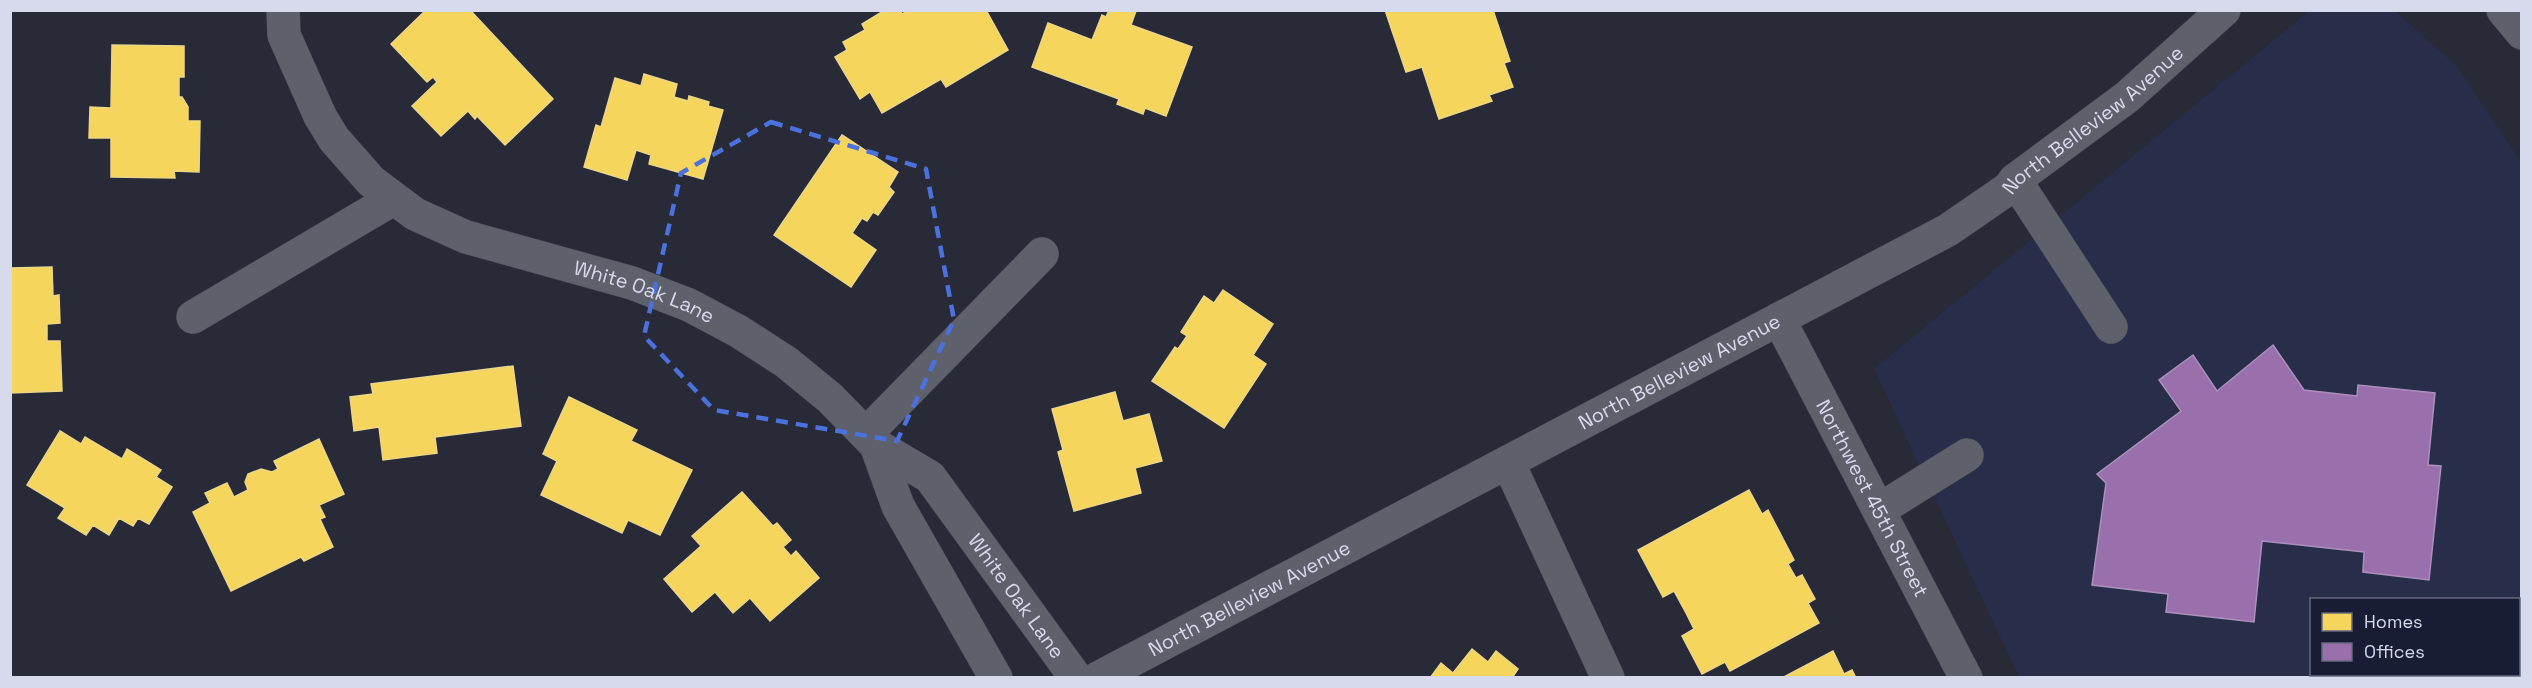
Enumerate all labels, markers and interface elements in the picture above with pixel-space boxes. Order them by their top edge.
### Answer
street label: North Belleview Avenue [1996,40,2189,199]
street label: White Oak Lane [571,255,719,329]
street label: North Belleview Avenue [1574,308,1785,436]
street label: Northwest 45th Street [1810,395,1934,601]
street label: White Oak Lane [963,529,1070,663]
street label: North Belleview Avenue [1144,534,1355,662]
legend [2310,598,2520,676]
text: Homes [2364,610,2423,633]
text: Offices [2364,640,2425,663]

